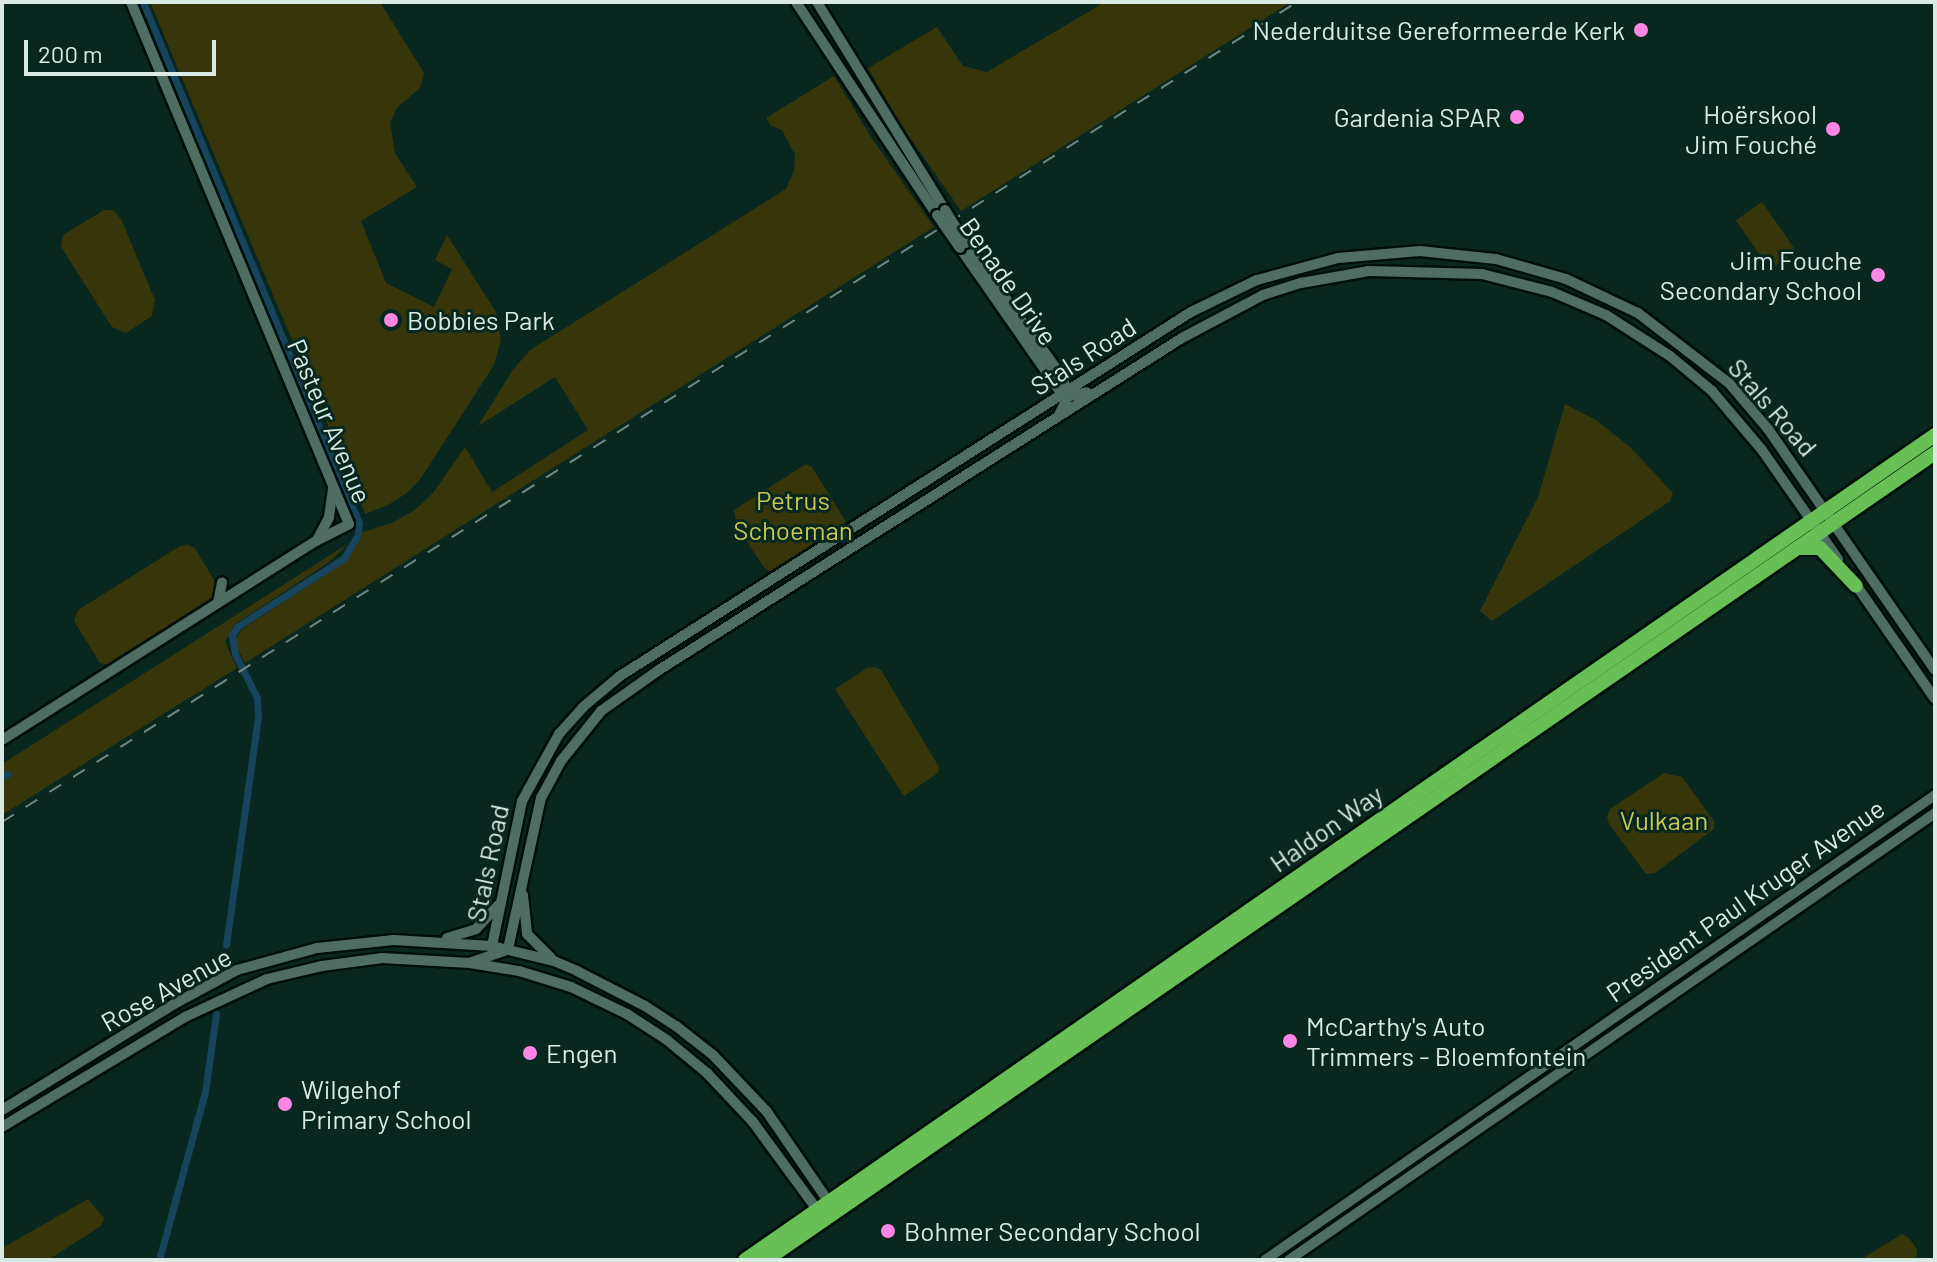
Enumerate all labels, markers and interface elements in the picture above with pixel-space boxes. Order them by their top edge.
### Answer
place label: Nederduitse Gereformeerde Kerk [1252,14,1625,46]
marker: Nederduitse Gereformeerde Kerk [1632,21,1650,39]
scale bar [28,24,220,74]
text: 200 m [38,39,103,68]
place label: Hoërskool Jim Fouché [1686,98,1817,160]
place label: Gardenia SPAR [1334,101,1501,133]
marker: Gardenia SPAR [1508,108,1526,126]
marker: Hoërskool Jim Fouché [1824,120,1842,138]
street label: Benade Drive [954,211,1064,351]
place label: Jim Fouche Secondary School [1660,244,1862,306]
marker: Jim Fouche Secondary School [1869,266,1887,284]
place label: Bobbies Park [407,304,555,336]
street label: Stals Road [1025,310,1141,402]
marker: Bobbies Park [382,311,400,329]
street label: Pasteur Avenue [281,334,379,508]
street label: Stals Road [1722,352,1824,462]
park label: Petrus Schoeman [733,484,853,546]
street label: Haldon Way [1264,778,1388,878]
street label: President Paul Kruger Avenue [1600,792,1890,1008]
street label: Stals Road [459,802,515,924]
park label: Vulkaan [1620,804,1708,836]
street label: Rose Avenue [95,940,237,1038]
place label: McCarthy's Auto Trimmers - Bloemfontein [1306,1010,1586,1072]
marker: McCarthy's Auto Trimmers - Bloemfontein [1281,1032,1299,1050]
place label: Engen [546,1037,618,1069]
marker: Engen [521,1044,539,1062]
place label: Wilgehof Primary School [301,1073,472,1134]
marker: Wilgehof Primary School [276,1095,294,1113]
place label: Bohmer Secondary School [904,1215,1201,1247]
marker: Bohmer Secondary School [879,1222,897,1240]

